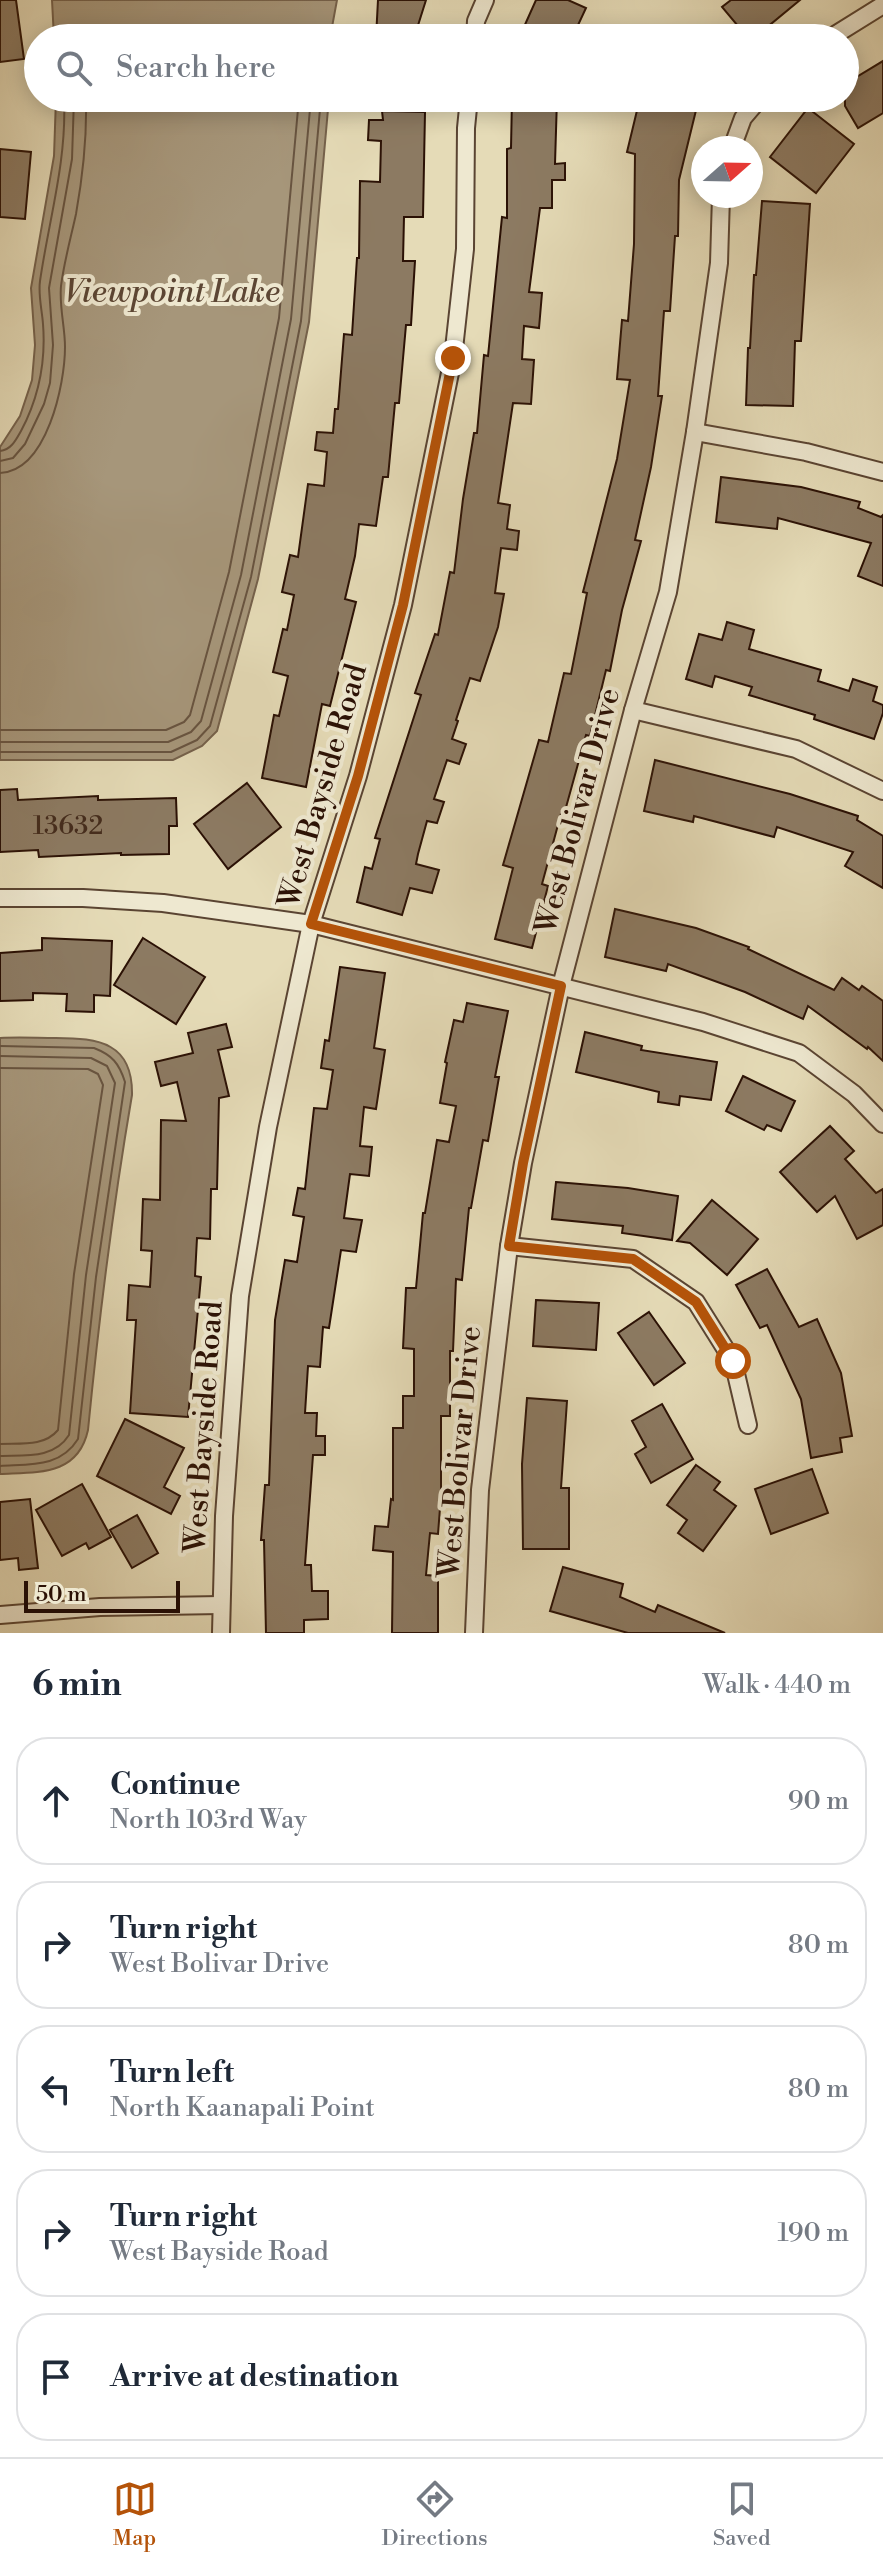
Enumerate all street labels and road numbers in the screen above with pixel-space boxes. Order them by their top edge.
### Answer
street label: West Bayside Road [270,660,376,913]
street label: West Bolivar Drive [527,684,629,939]
street label: West Bayside Road [176,1300,232,1555]
street label: West Bolivar Drive [430,1324,490,1581]

